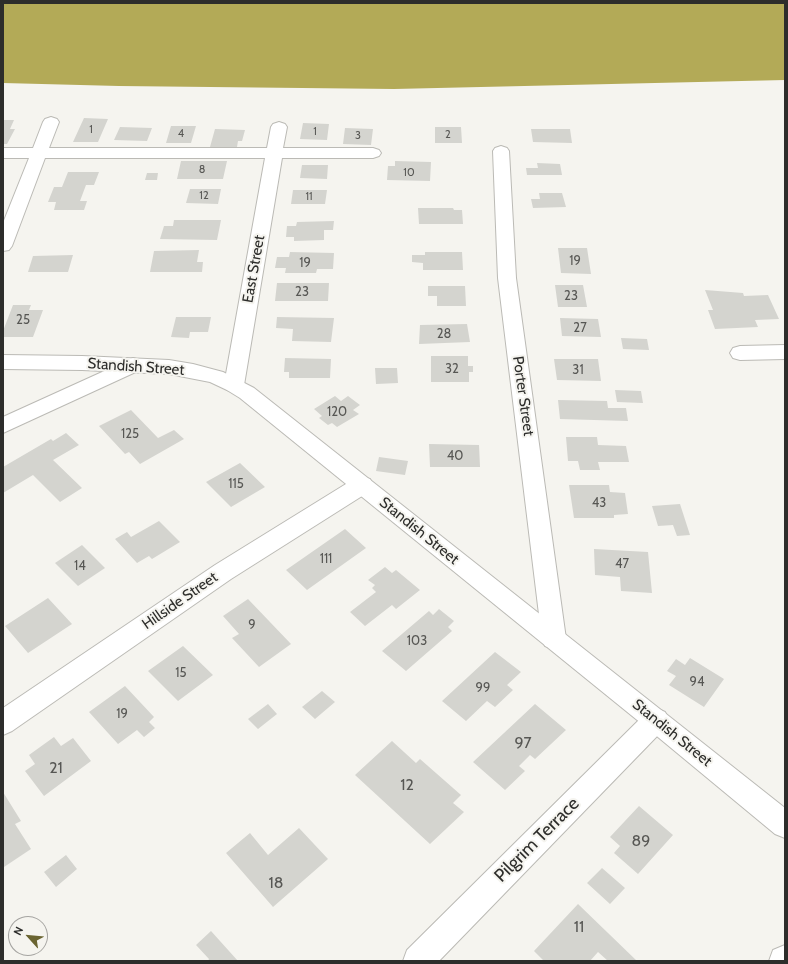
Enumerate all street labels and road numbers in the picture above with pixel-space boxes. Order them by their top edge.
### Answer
street label: East Street [239,234,269,304]
street label: Standish Street [87,355,185,379]
street label: Porter Street [508,355,538,437]
street label: Standish Street [376,494,462,568]
street label: Hillside Street [139,568,221,634]
street label: Standish Street [629,696,715,770]
street label: Pilgrim Terrace [490,793,584,887]

